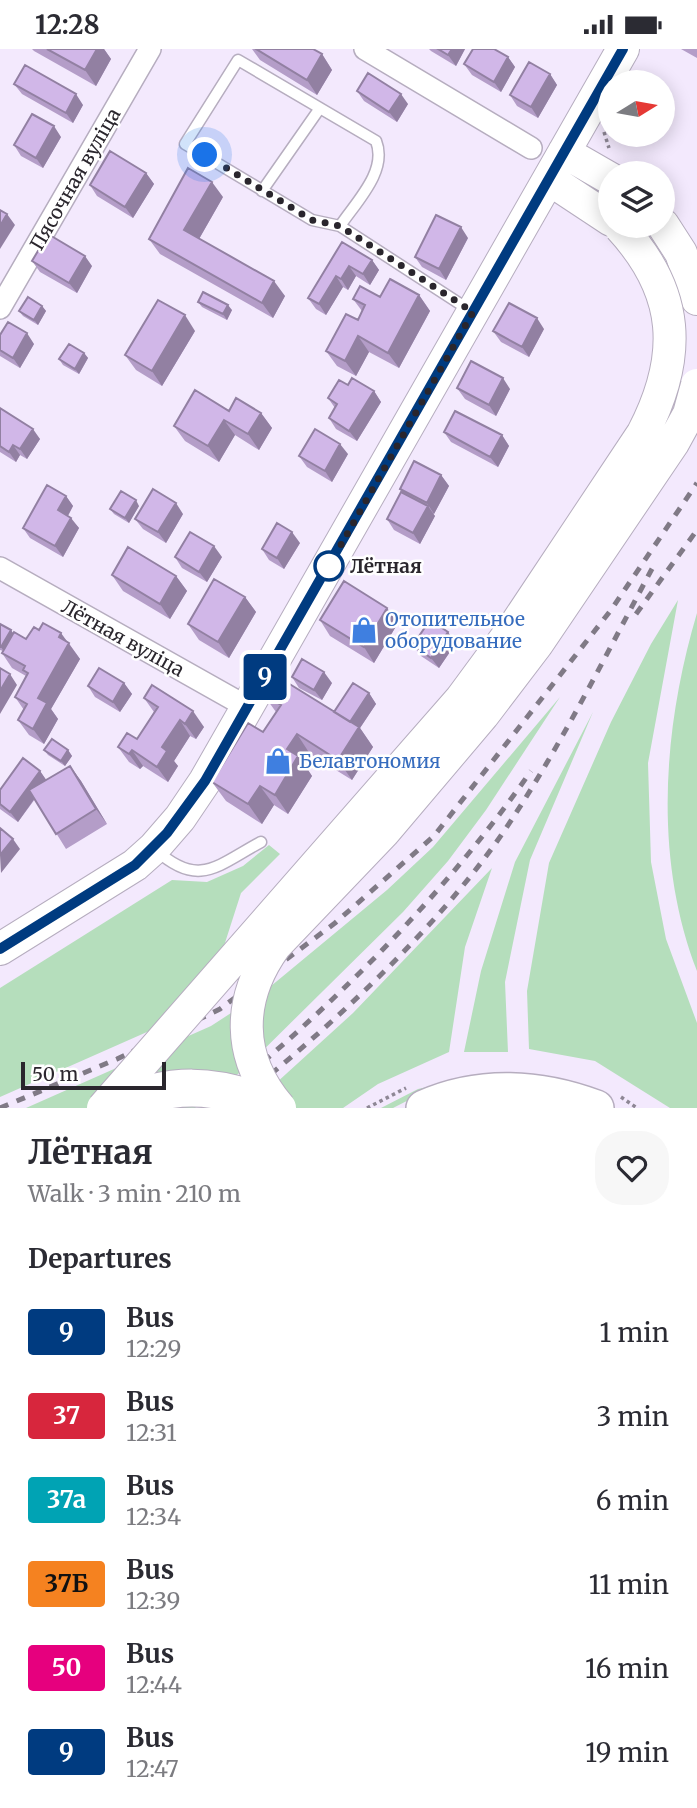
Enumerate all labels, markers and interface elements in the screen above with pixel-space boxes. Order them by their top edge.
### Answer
text: 12:28 [35,8,100,41]
north arrow [598,70,676,147]
map controls [598,70,675,238]
street label: Пясочная вуліца [25,104,125,254]
your location [187,137,222,172]
button: layers [598,161,675,238]
marker: Лётная [314,551,344,581]
place label: Лётная [350,554,422,578]
street label: Лётная вуліца [57,594,189,682]
place label: Отопительное оборудование [385,607,525,653]
shop icon: Отопительное оборудование [349,615,379,645]
line badge: 9 [242,654,288,700]
text: 9 [258,661,272,692]
shop icon: Белавтономия [263,746,293,776]
place label: Белавтономия [299,749,441,773]
scale bar [21,1059,166,1091]
text: 50 m [32,1062,78,1086]
button: heart [595,1131,669,1205]
text: Лётная [28,1132,153,1173]
text: Walk · 3 min · 210 m [28,1179,241,1208]
text: Departures [28,1242,172,1275]
text: Bus [126,1301,174,1334]
text: 9 [59,1316,74,1347]
text: 1 min [600,1316,669,1349]
text: 12:29 [126,1334,182,1363]
text: Bus [126,1385,174,1418]
text: 37 [53,1400,80,1431]
text: 3 min [597,1400,669,1433]
text: 12:31 [126,1418,177,1447]
text: Bus [126,1469,174,1502]
text: 37а [47,1484,86,1515]
text: 6 min [596,1484,669,1517]
text: 12:34 [126,1502,181,1531]
text: Bus [126,1553,174,1586]
text: 37Б [45,1568,88,1599]
text: 11 min [589,1568,669,1601]
text: 12:39 [126,1586,181,1615]
text: Bus [126,1637,174,1670]
text: 50 [52,1652,81,1683]
text: 16 min [585,1652,669,1685]
text: 12:44 [126,1670,182,1699]
text: Bus [126,1721,174,1754]
text: 9 [59,1736,74,1767]
text: 19 min [585,1736,669,1769]
text: 12:47 [126,1754,179,1783]

